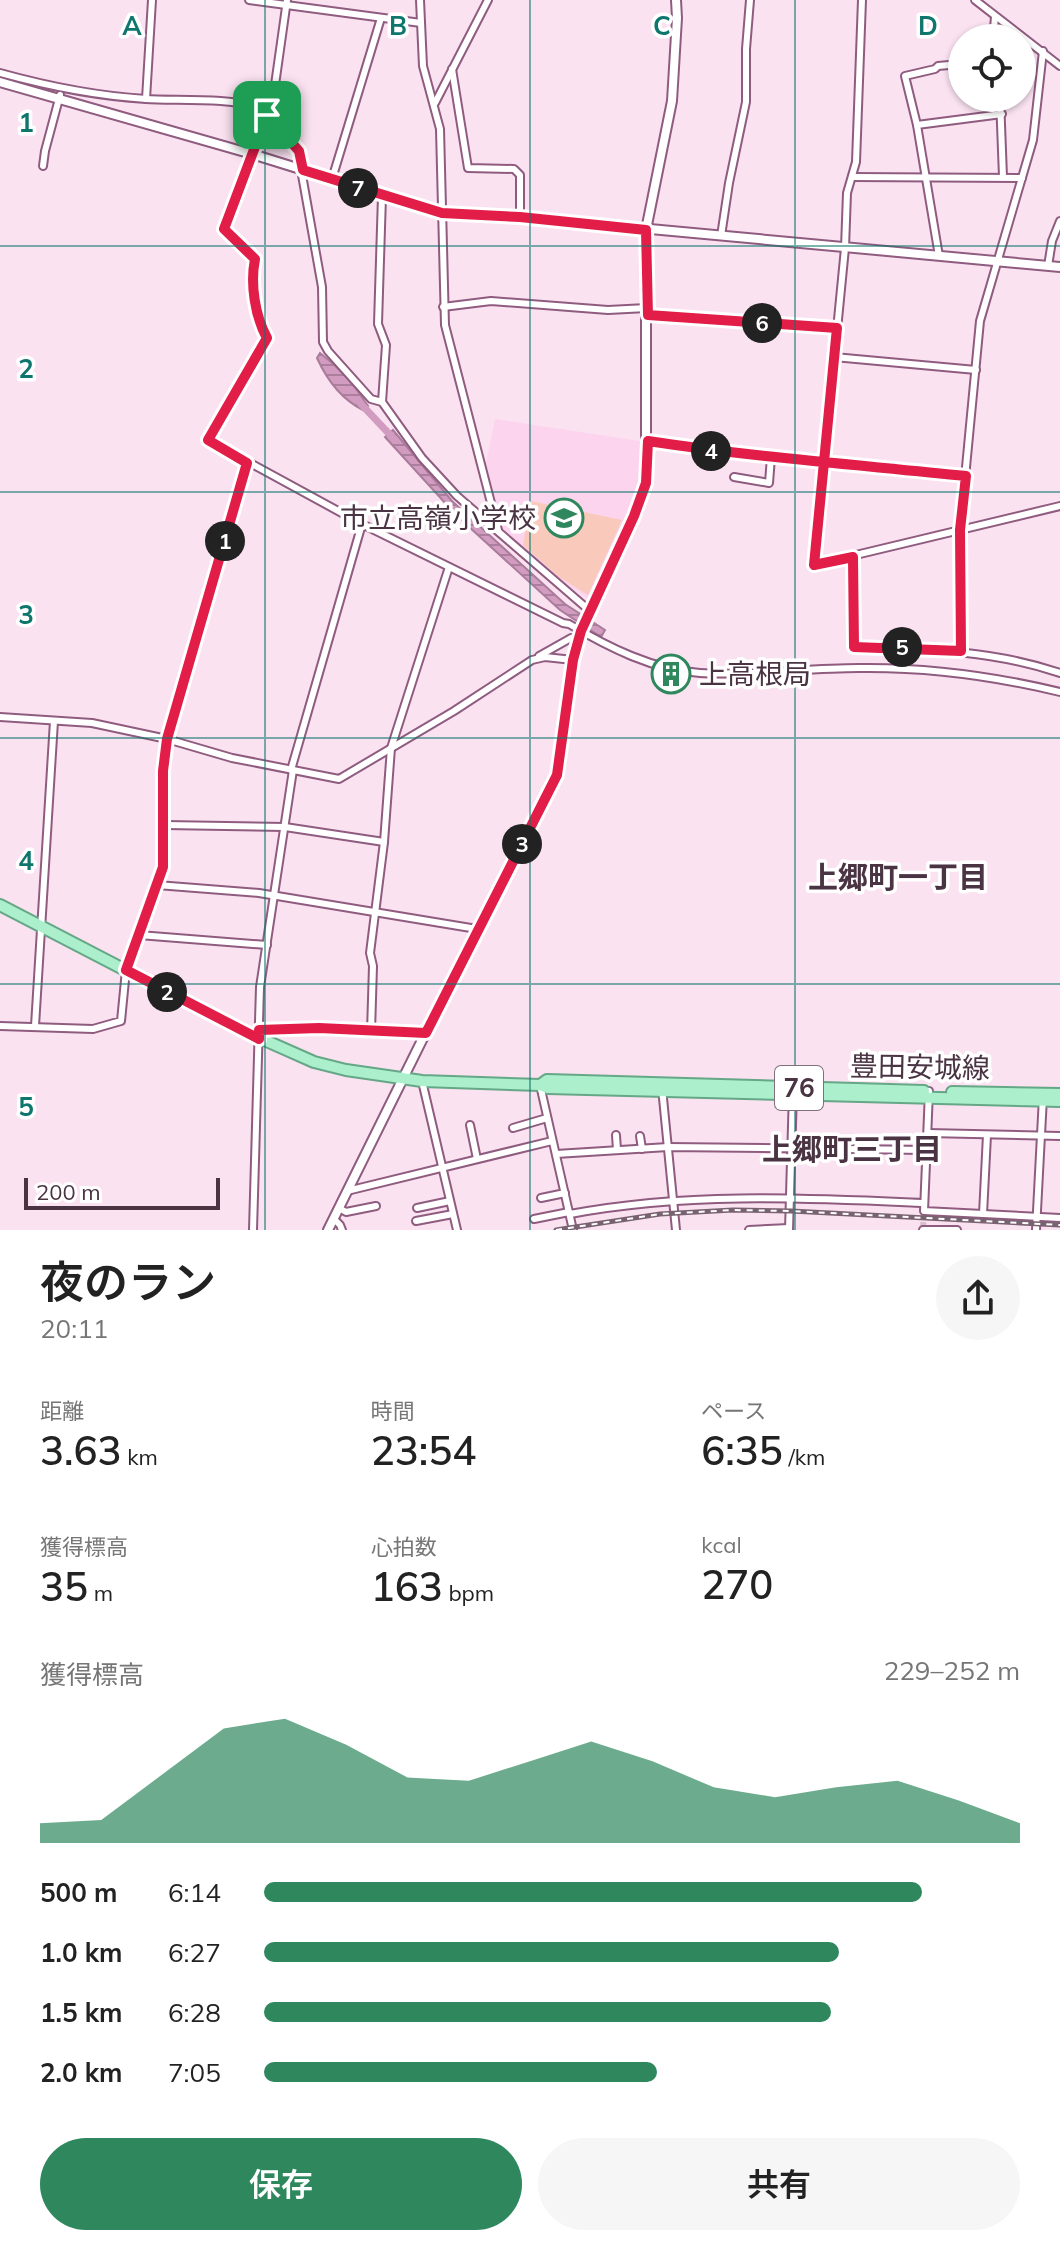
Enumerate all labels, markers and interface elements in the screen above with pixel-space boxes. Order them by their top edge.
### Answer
text: A [122,9,142,42]
text: B [389,9,407,42]
text: C [653,9,671,42]
text: D [918,9,938,42]
map controls [948,24,1036,112]
button: locate [948,24,1036,112]
pin [233,81,301,149]
icon: arrive [245,93,289,137]
text: 1 [18,106,34,139]
pin: 7 [338,168,378,208]
text: 7 [351,174,365,202]
pin: 6 [742,303,782,343]
text: 6 [755,309,769,337]
text: 2 [18,352,34,385]
pin: 4 [691,431,731,471]
text: 4 [704,437,718,465]
school or university icon: 市立高嶺小学校 [543,497,585,539]
place label: 市立高嶺小学校 [340,500,536,535]
pin: 1 [205,521,245,561]
text: 1 [218,527,232,555]
text: 3 [18,598,34,631]
pin: 5 [882,627,922,667]
text: 5 [895,633,909,661]
building icon: 上高根局 [650,653,692,695]
place label: 上高根局 [699,656,811,691]
pin: 3 [502,824,542,864]
text: 3 [515,830,529,858]
text: 4 [18,844,34,877]
district label: 上郷町一丁目 [808,858,988,896]
pin: 2 [147,972,187,1012]
text: 2 [160,978,174,1006]
street label: 豊田安城線 [850,1048,990,1085]
road number: 76 [775,1066,823,1110]
text: 5 [18,1090,34,1123]
district label: 上郷町三丁目 [762,1130,942,1168]
scale bar [24,1174,220,1210]
text: 200 m [36,1178,101,1206]
text: 夜のラン [40,1254,216,1309]
button: share [936,1256,1020,1340]
text: 20:11 [40,1312,108,1345]
text: 距離 [40,1397,84,1425]
text: 時間 [371,1397,415,1425]
text: ペース [701,1397,766,1425]
text: 3.63 [40,1425,121,1475]
text: 23:54 [371,1425,476,1475]
text: 6:35 [701,1425,783,1475]
text: km [121,1443,158,1471]
text: /km [783,1443,825,1471]
text: kcal [701,1531,742,1559]
text: 獲得標高 [40,1533,128,1561]
text: 心拍数 [371,1533,437,1561]
text: 270 [701,1559,773,1609]
text: 35 [40,1561,88,1611]
text: 163 [371,1561,443,1611]
text: m [88,1579,113,1607]
text: bpm [443,1579,494,1607]
text: 229–252 m [884,1654,1020,1687]
text: 獲得標高 [40,1658,144,1691]
text: 500 m [40,1876,117,1909]
text: 6:14 [168,1876,221,1909]
text: 1.0 km [40,1936,123,1969]
text: 6:27 [168,1936,221,1969]
text: 1.5 km [40,1996,123,2029]
text: 6:28 [168,1996,221,2029]
text: 2.0 km [40,2056,123,2089]
text: 7:05 [168,2056,221,2089]
button: 保存 [40,2138,522,2230]
button: 共有 [538,2138,1020,2230]

